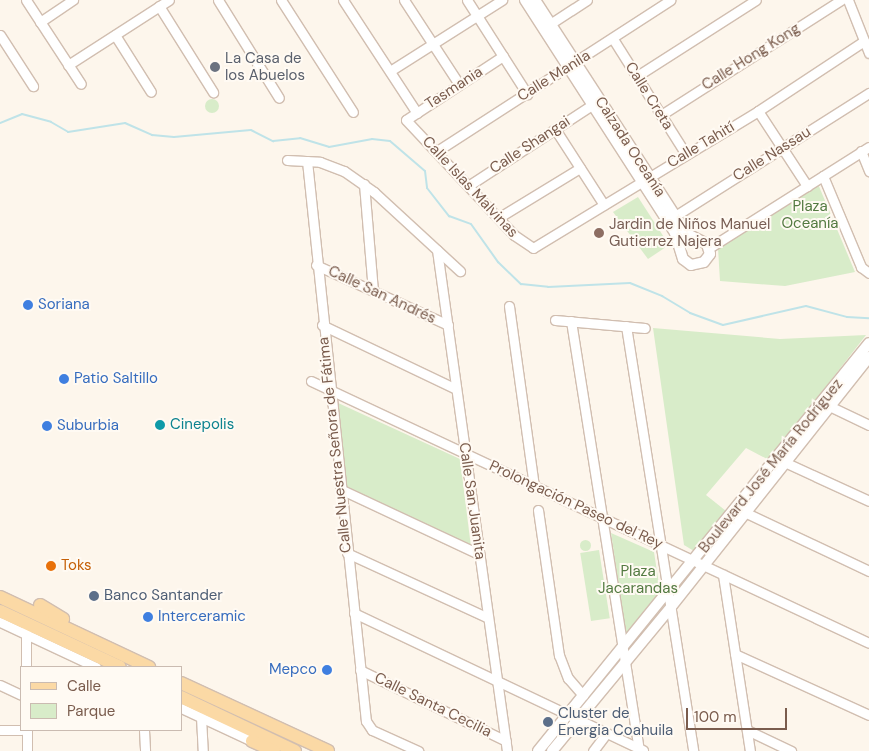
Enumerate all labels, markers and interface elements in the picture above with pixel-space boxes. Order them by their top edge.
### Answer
street label: Calle Hong Kong [699,20,803,94]
street label: Calle Manila [514,46,594,106]
place label: La Casa de los Abuelos [225,49,305,84]
street label: Calle Creta [621,59,677,133]
marker: La Casa de los Abuelos [209,61,221,73]
street label: Tasmania [422,63,486,113]
street label: Calzada Oceanía [591,94,669,200]
street label: Calle Shangai [486,112,574,178]
street label: Calle Tahití [664,118,738,172]
street label: Calle Nassau [730,123,814,185]
street label: Calle Islas Malvinas [418,133,522,241]
park label: Plaza Oceanía [782,197,838,232]
place label: Jardin de Niños Manuel Gutierrez Najera [609,215,770,250]
marker: Jardin de Niños Manuel Gutierrez Najera [593,227,605,239]
street label: Calle San Andrés [325,262,439,328]
place label: Soriana [38,296,90,314]
marker: Soriana [22,299,34,311]
street label: Calle Nuestra Señora de Fátima [315,336,355,554]
place label: Patio Saltillo [74,370,158,388]
marker: Patio Saltillo [58,373,70,385]
street label: Boulevard José María Rodríguez [695,375,847,557]
place label: Cinepolis [170,416,234,434]
place label: Suburbia [57,417,119,435]
marker: Cinepolis [154,419,166,431]
marker: Suburbia [41,420,53,432]
street label: Calle San Juanita [455,441,489,561]
street label: Prolongación Paseo del Rey [486,457,666,553]
place label: Toks [61,557,92,575]
marker: Toks [45,560,57,572]
park label: Plaza Jacarandas [598,562,678,597]
place label: Banco Santander [104,587,223,605]
marker: Banco Santander [88,590,100,602]
place label: Interceramic [158,608,246,626]
marker: Interceramic [142,611,154,623]
place label: Mepco [269,661,317,679]
marker: Mepco [321,664,333,676]
legend [20,666,182,731]
street label: Calle Santa Cecilia [371,669,495,741]
text: Calle [67,676,101,696]
scale bar [689,698,790,730]
text: Parque [67,701,115,721]
place label: Cluster de Energia Coahuila [558,704,673,739]
text: 100 m [694,707,737,727]
marker: Cluster de Energia Coahuila [542,716,554,728]

